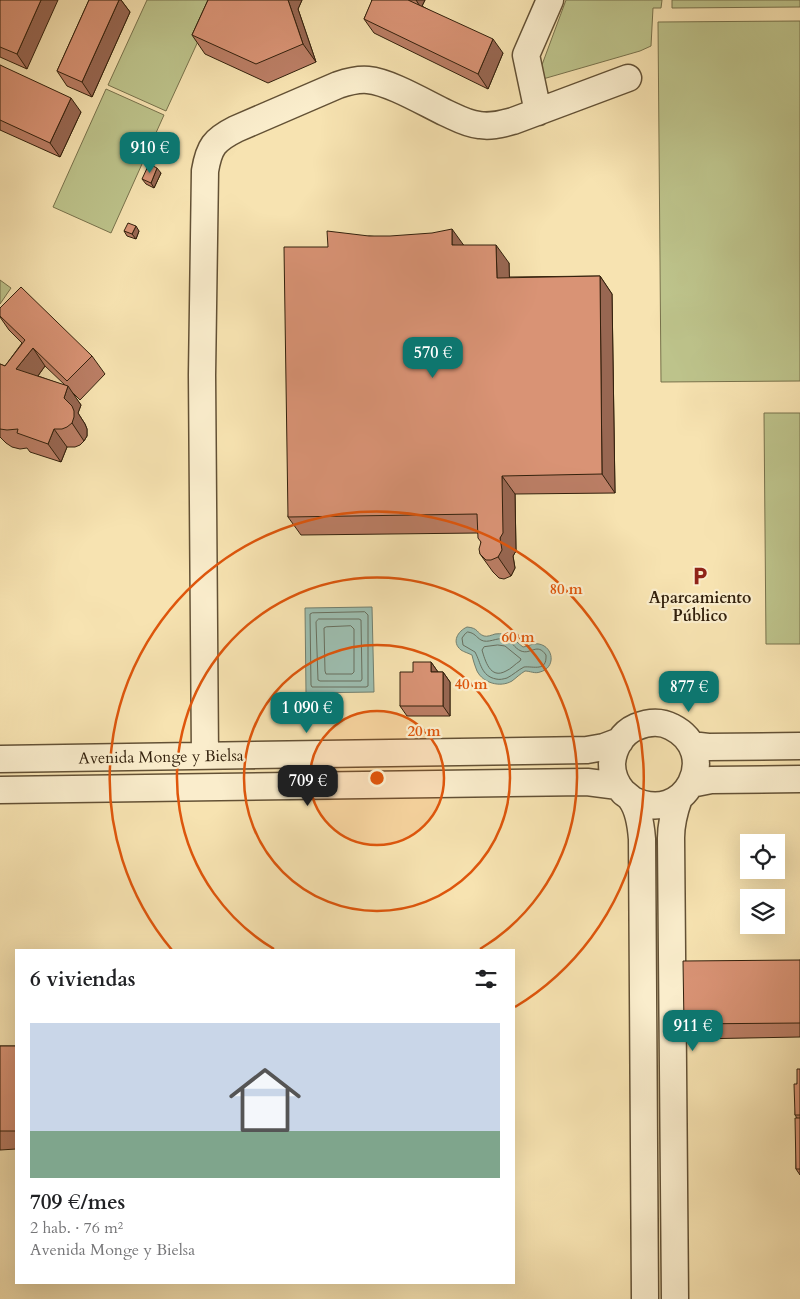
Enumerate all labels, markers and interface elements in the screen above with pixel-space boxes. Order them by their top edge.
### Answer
pin: 910 € [115,132,185,174]
text: 910 € [131,137,169,159]
pin: 570 € [398,336,468,379]
text: 570 € [414,342,452,364]
parking icon: Aparcamiento Público [689,565,711,587]
text: 80 m [549,579,583,599]
place label: Aparcamiento Público [649,587,751,627]
text: 60 m [501,627,535,647]
pin: 877 € [654,670,724,713]
text: 40 m [454,674,488,694]
text: 877 € [670,676,708,698]
pin: 1 090 € [261,692,353,734]
text: 1 090 € [282,697,332,719]
text: 20 m [407,721,441,741]
street label: Avenida Monge y Bielsa [78,745,244,769]
pin: 709 € [273,764,343,807]
centre of rings [368,769,386,787]
text: 709 € [289,770,327,792]
map controls [740,834,785,934]
button: locate [740,834,785,879]
button: layers [740,889,785,934]
text: 6 viviendas [30,965,136,994]
icon: filters [472,965,500,993]
pin: 911 € [658,1010,728,1052]
text: 911 € [674,1015,712,1037]
icon: home [220,1055,310,1145]
text: 709 €/mes [30,1188,125,1217]
text: 2 hab. · 76 m² [30,1217,123,1239]
text: Avenida Monge y Bielsa [30,1239,195,1261]

